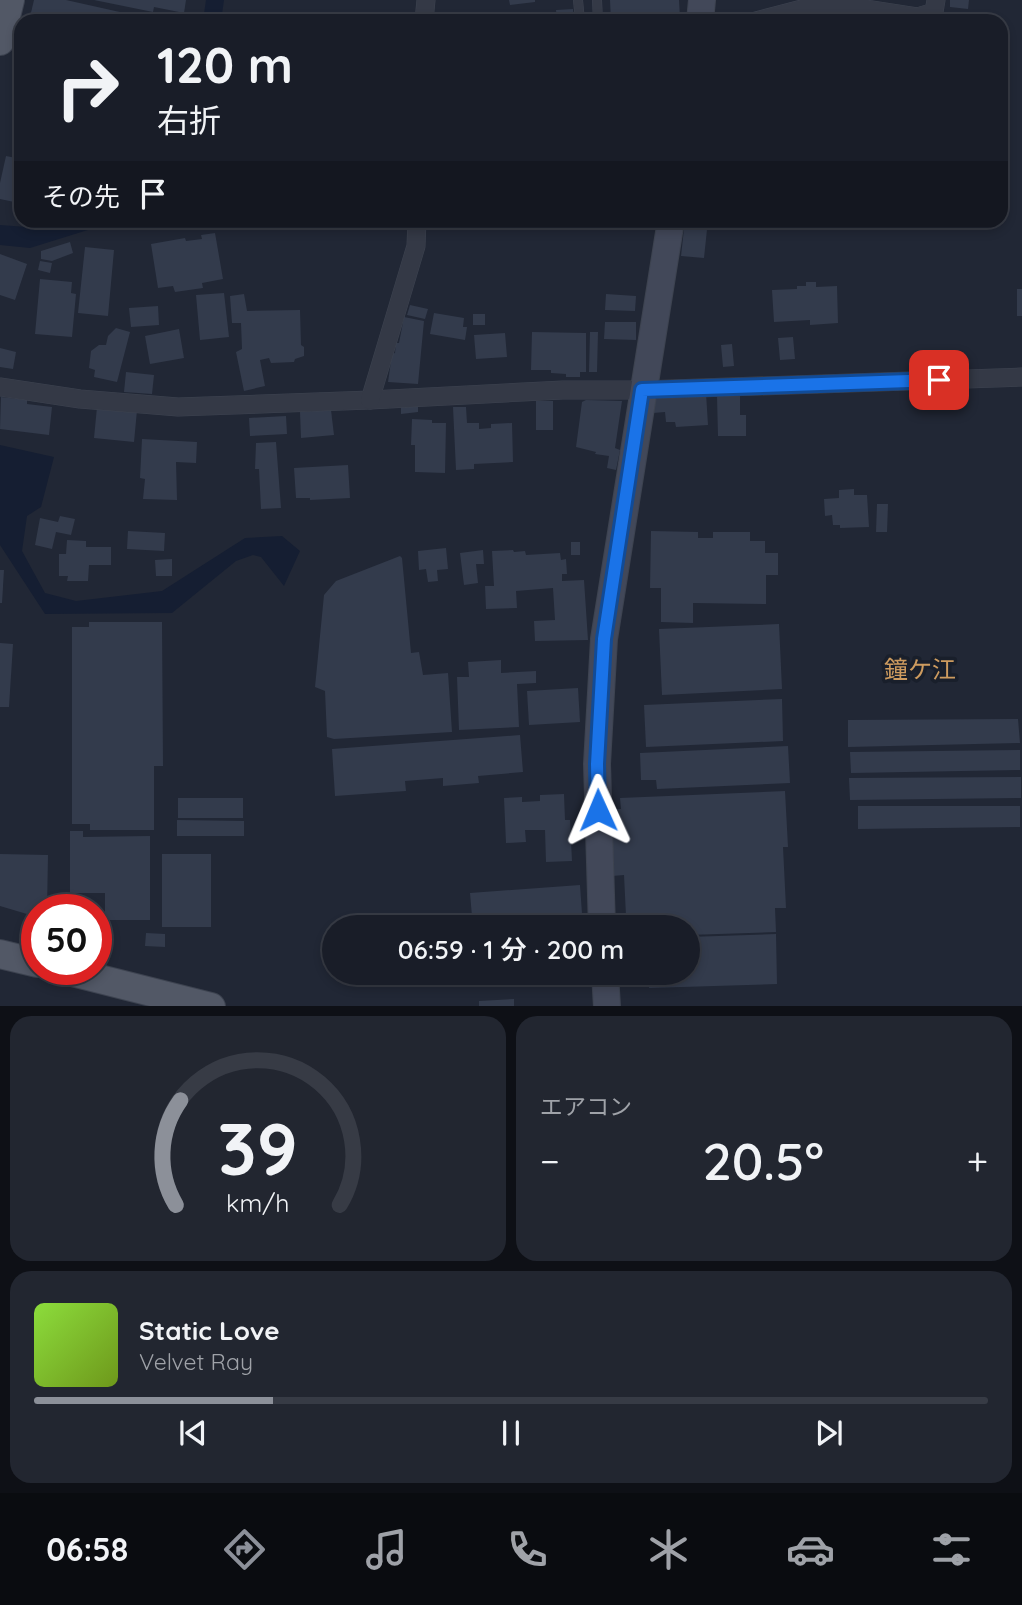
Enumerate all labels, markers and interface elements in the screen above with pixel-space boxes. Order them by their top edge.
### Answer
text: 120 m [157,34,293,95]
icon: right [42,42,133,133]
text: 右折 [157,100,221,140]
icon: arrive [134,175,172,213]
text: その先 [42,180,120,213]
pin [909,350,969,410]
icon: arrive [920,361,958,399]
district label: 鐘ケ江 [884,654,956,684]
position arrow [561,773,635,847]
speed limit sign: 50 [21,894,112,985]
text: 06:59 · 1 分 · 200 m [398,933,624,966]
text: エアコン [540,1092,632,1121]
text: 39 [218,1102,298,1193]
text: 20.5° [702,1128,824,1193]
text: − [540,1137,560,1185]
text: + [967,1137,988,1185]
text: km/h [226,1186,290,1217]
text: Static Love [139,1314,280,1347]
text: Velvet Ray [139,1347,253,1376]
icon: previous [174,1414,212,1452]
icon: pause [492,1414,530,1452]
icon: next [810,1414,848,1452]
icon: directions [220,1525,269,1574]
icon: music [362,1525,411,1574]
icon: phone [503,1525,552,1574]
icon: climate [644,1525,693,1574]
icon: car [786,1525,835,1574]
icon: filters [927,1525,976,1574]
text: 06:58 [46,1529,128,1569]

